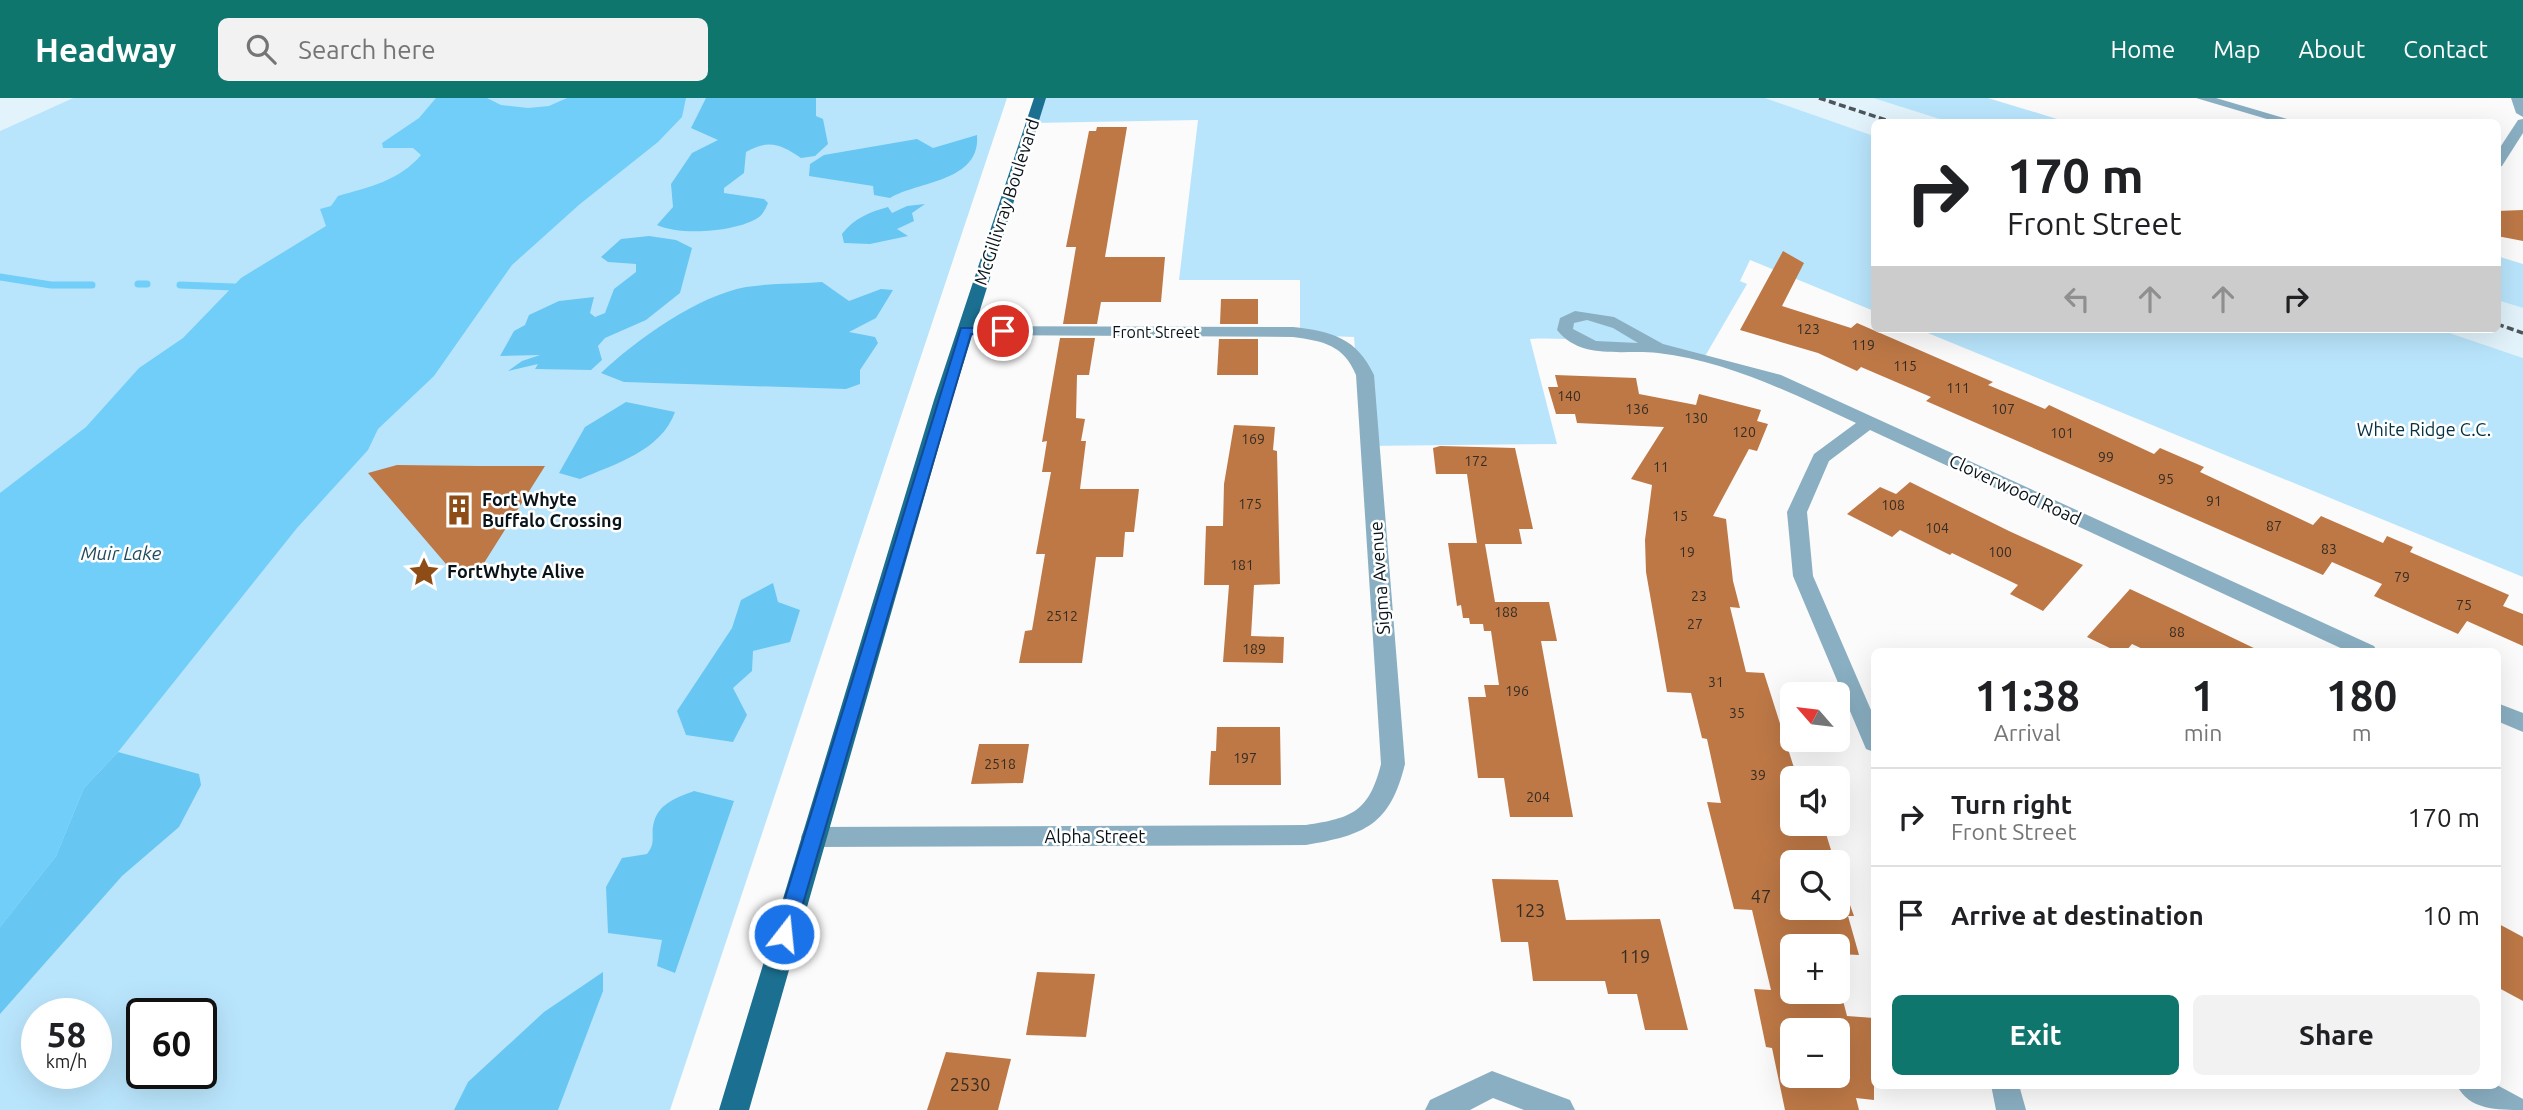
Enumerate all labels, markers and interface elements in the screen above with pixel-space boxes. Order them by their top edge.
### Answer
search box [218,18,708,81]
icon: search [242,30,280,68]
text: Headway [35,31,176,68]
text: Search here [298,35,436,64]
text: Home [2110,36,2175,63]
text: Map [2213,36,2260,63]
text: About [2298,36,2365,63]
text: Contact [2403,36,2488,63]
street label: McGillivray Boulevard [970,116,1042,288]
icon: right [1892,147,1983,238]
text: 170 m [2007,147,2144,202]
text: Front Street [2007,205,2182,241]
icon: left [2058,280,2096,318]
icon: ahead [2131,280,2169,318]
icon: ahead [2204,280,2242,318]
icon: right [2277,280,2315,318]
pin [973,301,1033,361]
icon: arrive [984,312,1022,350]
house number: 123 [1796,321,1820,337]
street label: Front Street [1112,323,1200,341]
house number: 119 [1851,337,1875,353]
house number: 115 [1893,358,1917,374]
house number: 111 [1946,380,1970,396]
house number: 140 [1557,388,1581,404]
house number: 136 [1625,401,1649,417]
house number: 107 [1991,401,2015,417]
house number: 130 [1684,410,1708,426]
park label: White Ridge C.C. [2357,419,2491,439]
house number: 120 [1732,424,1756,440]
house number: 101 [2050,425,2074,441]
house number: 169 [1241,431,1265,447]
house number: 99 [2098,449,2114,465]
street label: Cloverwood Road [1946,450,2085,528]
house number: 172 [1464,453,1488,469]
house number: 11 [1653,459,1669,475]
house number: 95 [2158,471,2174,487]
place label: Fort Whyte Buffalo Crossing [482,489,622,530]
building icon: Fort Whyte Buffalo Crossing [442,493,476,527]
house number: 91 [2206,493,2222,509]
house number: 175 [1238,496,1262,512]
house number: 108 [1881,497,1905,513]
house number: 15 [1672,508,1688,524]
house number: 87 [2266,518,2282,534]
house number: 104 [1925,520,1949,536]
street label: Sigma Avenue [1365,521,1393,635]
house number: 83 [2321,541,2337,557]
water label: Muir Lake [81,542,162,564]
house number: 19 [1679,544,1695,560]
house number: 100 [1988,544,2012,560]
place icon: FortWhyte Alive [407,555,441,589]
house number: 181 [1230,557,1254,573]
place label: FortWhyte Alive [447,561,585,581]
house number: 79 [2394,569,2410,585]
house number: 23 [1691,588,1707,604]
house number: 75 [2456,597,2472,613]
house number: 188 [1494,604,1518,620]
house number: 2512 [1046,608,1078,624]
house number: 27 [1687,616,1703,632]
house number: 88 [2169,624,2185,640]
house number: 189 [1242,641,1266,657]
text: 11:38 [1975,672,2080,719]
text: 1 [2191,672,2215,719]
text: 180 [2326,672,2397,719]
house number: 31 [1708,674,1724,690]
north arrow [1780,682,1850,752]
map controls [1780,682,1850,1088]
house number: 196 [1505,683,1529,699]
house number: 35 [1729,705,1745,721]
text: Arrival [1994,720,2061,745]
text: min [2184,720,2222,745]
text: m [2352,720,2372,745]
house number: 197 [1233,750,1257,766]
house number: 2518 [984,756,1016,772]
button: sound [1780,766,1850,836]
house number: 39 [1750,767,1766,783]
house number: 204 [1526,789,1550,805]
text: Turn right [1951,790,2072,819]
icon: right [1892,798,1930,836]
text: 170 m [2408,803,2480,832]
text: Front Street [1951,819,2077,844]
street label: Alpha Street [1045,826,1145,846]
button: search [1780,850,1850,920]
house number: 47 [1751,886,1771,906]
icon: arrive [1892,896,1930,934]
position arrow [747,897,821,971]
house number: 123 [1515,900,1545,920]
text: Arrive at destination [1951,901,2204,930]
text: 10 m [2422,901,2480,930]
button: + [1780,934,1850,1004]
house number: 119 [1620,946,1650,966]
button: Exit [1892,995,2179,1075]
button: Share [2193,995,2480,1075]
speed limit sign: 60 [126,998,217,1089]
text: 58 [47,1014,86,1054]
button: − [1780,1018,1850,1088]
text: km/h [46,1051,87,1071]
house number: 2530 [950,1074,990,1094]

